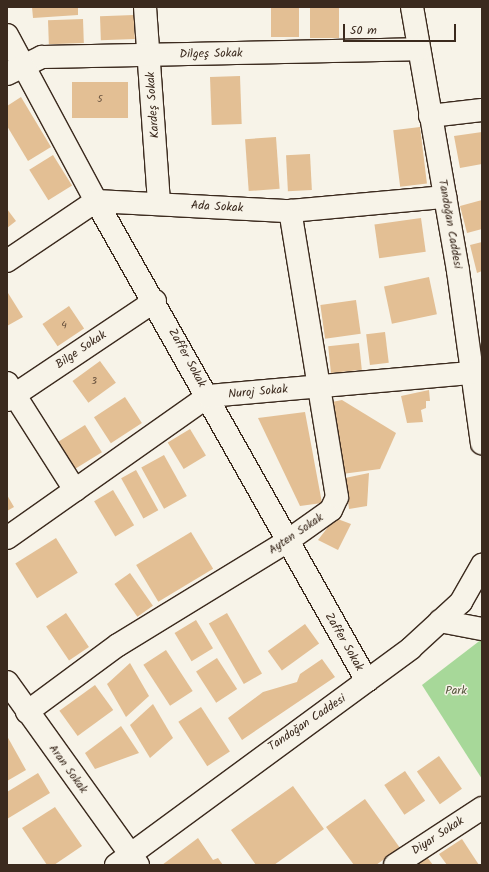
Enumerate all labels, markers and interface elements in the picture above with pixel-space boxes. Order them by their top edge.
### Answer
scale bar [345,16,458,42]
text: 50 m [350,21,377,40]
street label: Dilgeş Sokak [179,46,243,62]
street label: Kardeş Sokak [143,71,163,139]
house number: 5 [97,94,103,106]
street label: Tandoğan Caddesi [435,178,465,270]
street label: Ada Sokak [190,198,244,216]
house number: 4 [61,320,67,332]
street label: Zaffer Sokak [165,326,209,390]
street label: Bilge Sokak [53,328,109,372]
house number: 3 [91,376,97,388]
street label: Nuroj Sokak [228,382,288,402]
street label: Ayten Sokak [266,510,326,558]
street label: Zaffer Sokak [322,610,366,674]
park label: Park [445,684,467,698]
street label: Tandoğan Caddesi [265,692,349,754]
street label: Aran Sokak [45,742,91,796]
street label: Diyar Sokak [409,814,467,858]

